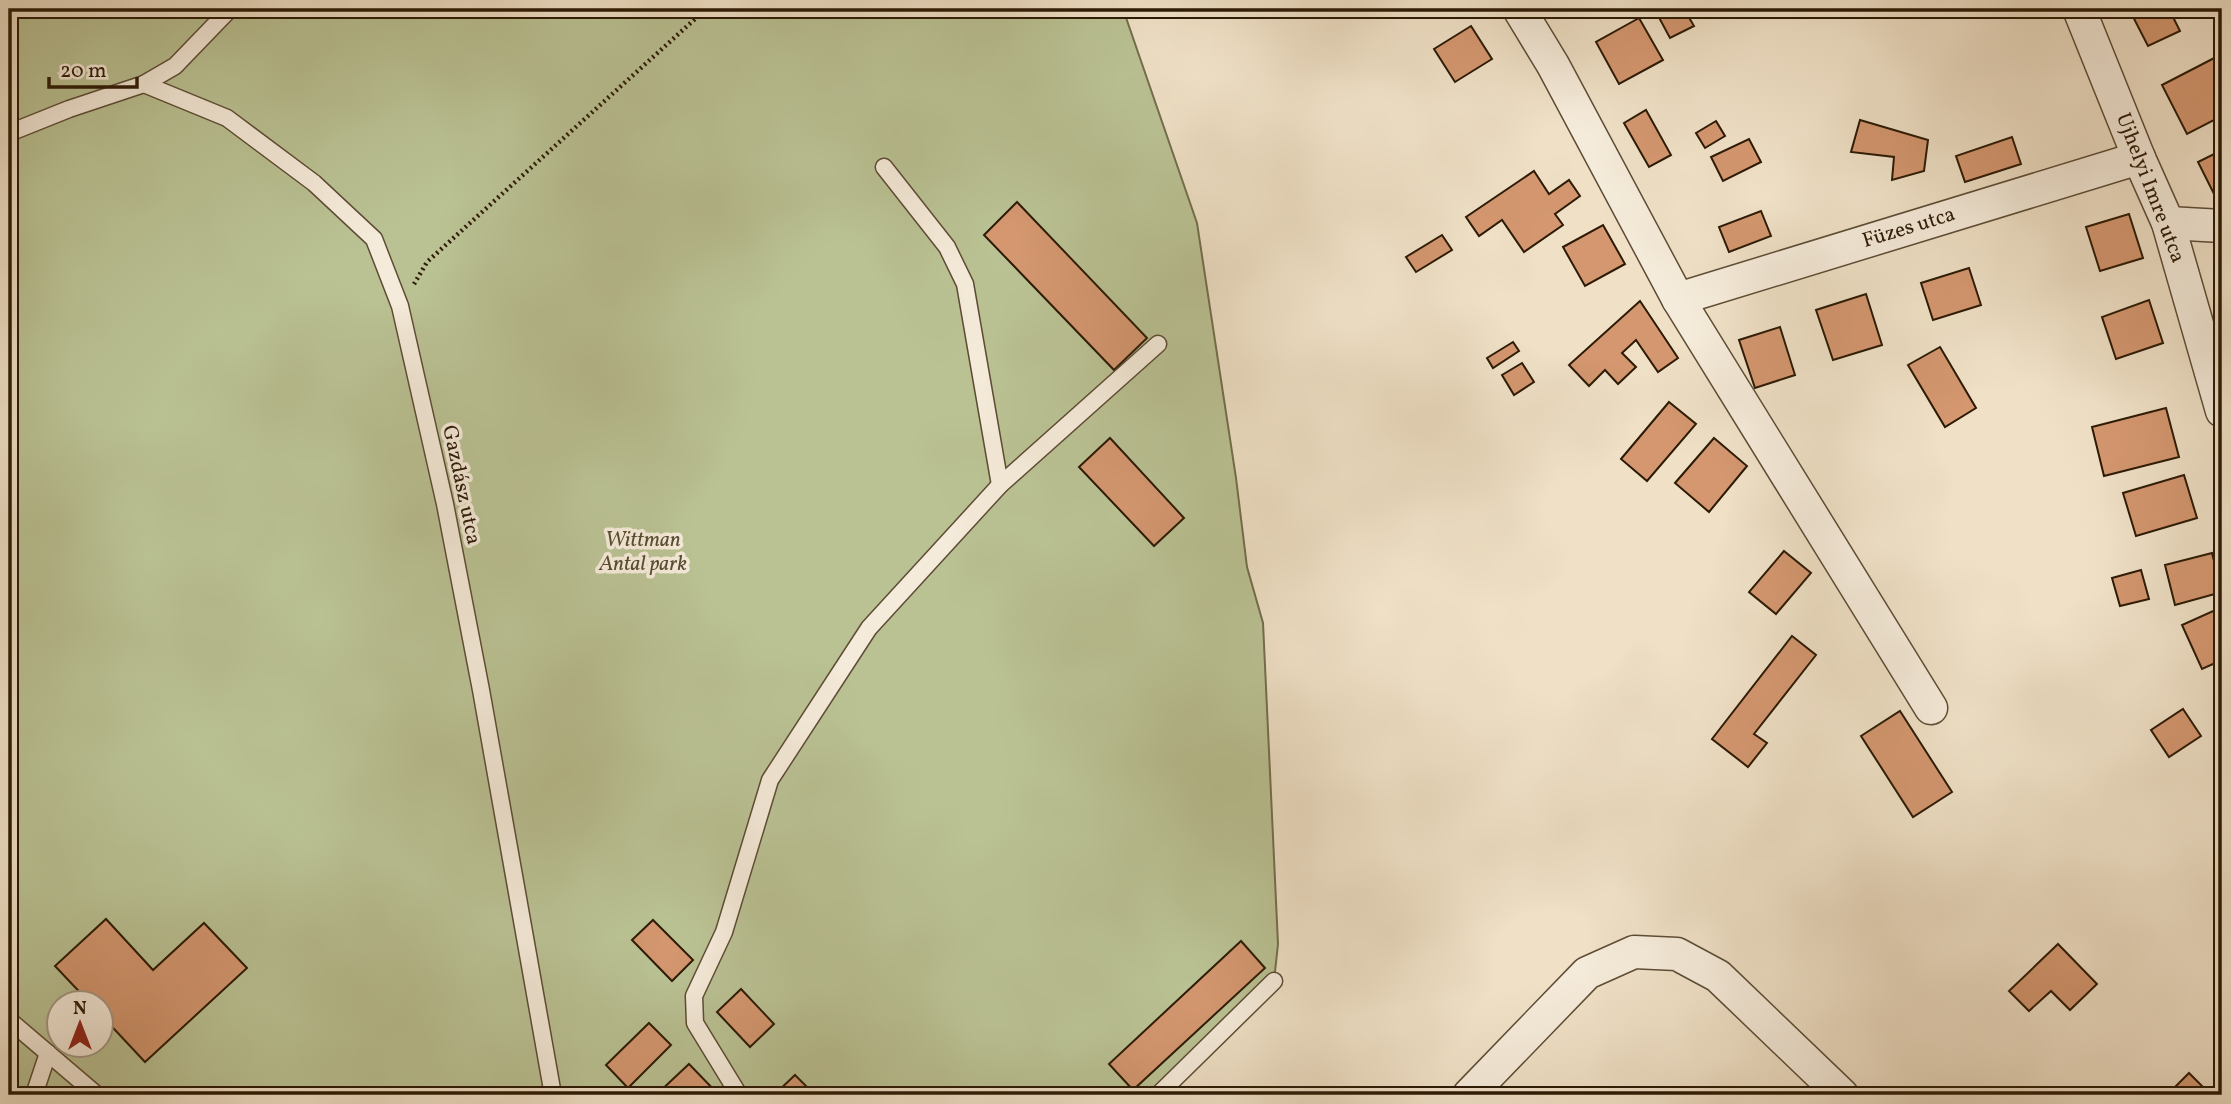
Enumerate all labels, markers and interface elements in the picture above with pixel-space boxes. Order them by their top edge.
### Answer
scale bar [49,46,136,90]
text: 20 m [60,57,106,86]
street label: Ujhelyi Imre utca [2108,109,2192,267]
street label: Füzes utca [1859,200,1959,256]
street label: Gazdász utca [434,423,488,547]
park label: Wittman Antal park [598,526,687,579]
north arrow [46,988,116,1058]
text: N [73,996,87,1022]

